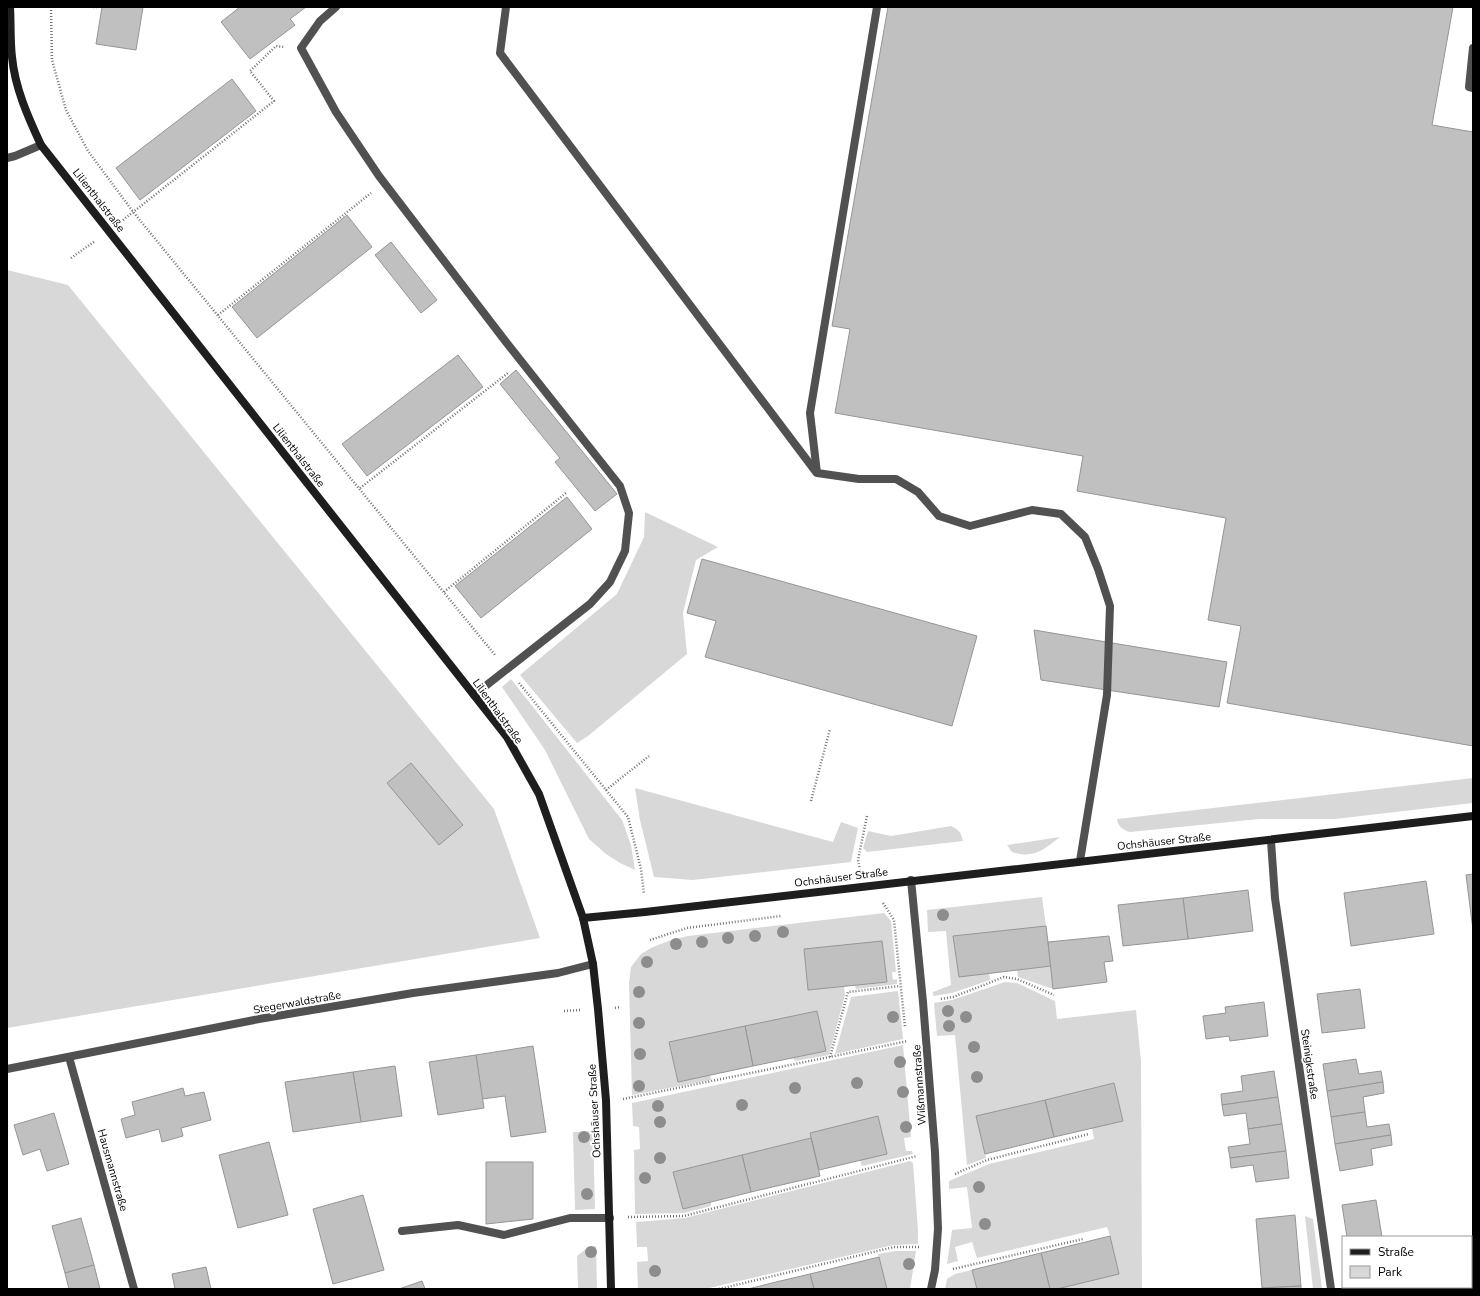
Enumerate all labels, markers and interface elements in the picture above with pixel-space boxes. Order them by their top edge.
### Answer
street label: Lilienthalstraße [69,165,128,235]
street label: Lilienthalstraße [269,420,328,490]
street label: Lilienthalstraße [469,676,526,747]
street label: Ochshäuser Straße [1116,829,1212,854]
street label: Ochshäuser Straße [793,864,889,891]
street label: Stegerwaldstraße [252,987,342,1018]
street label: Steinigkstraße [1297,1028,1322,1100]
street label: Wißmannstraße [909,1044,930,1126]
street label: Ochshäuser Straße [585,1063,604,1158]
street label: Hausmannstraße [94,1127,131,1213]
legend [1342,1236,1472,1288]
text: Straße [1378,1244,1414,1260]
text: Park [1378,1264,1403,1280]

